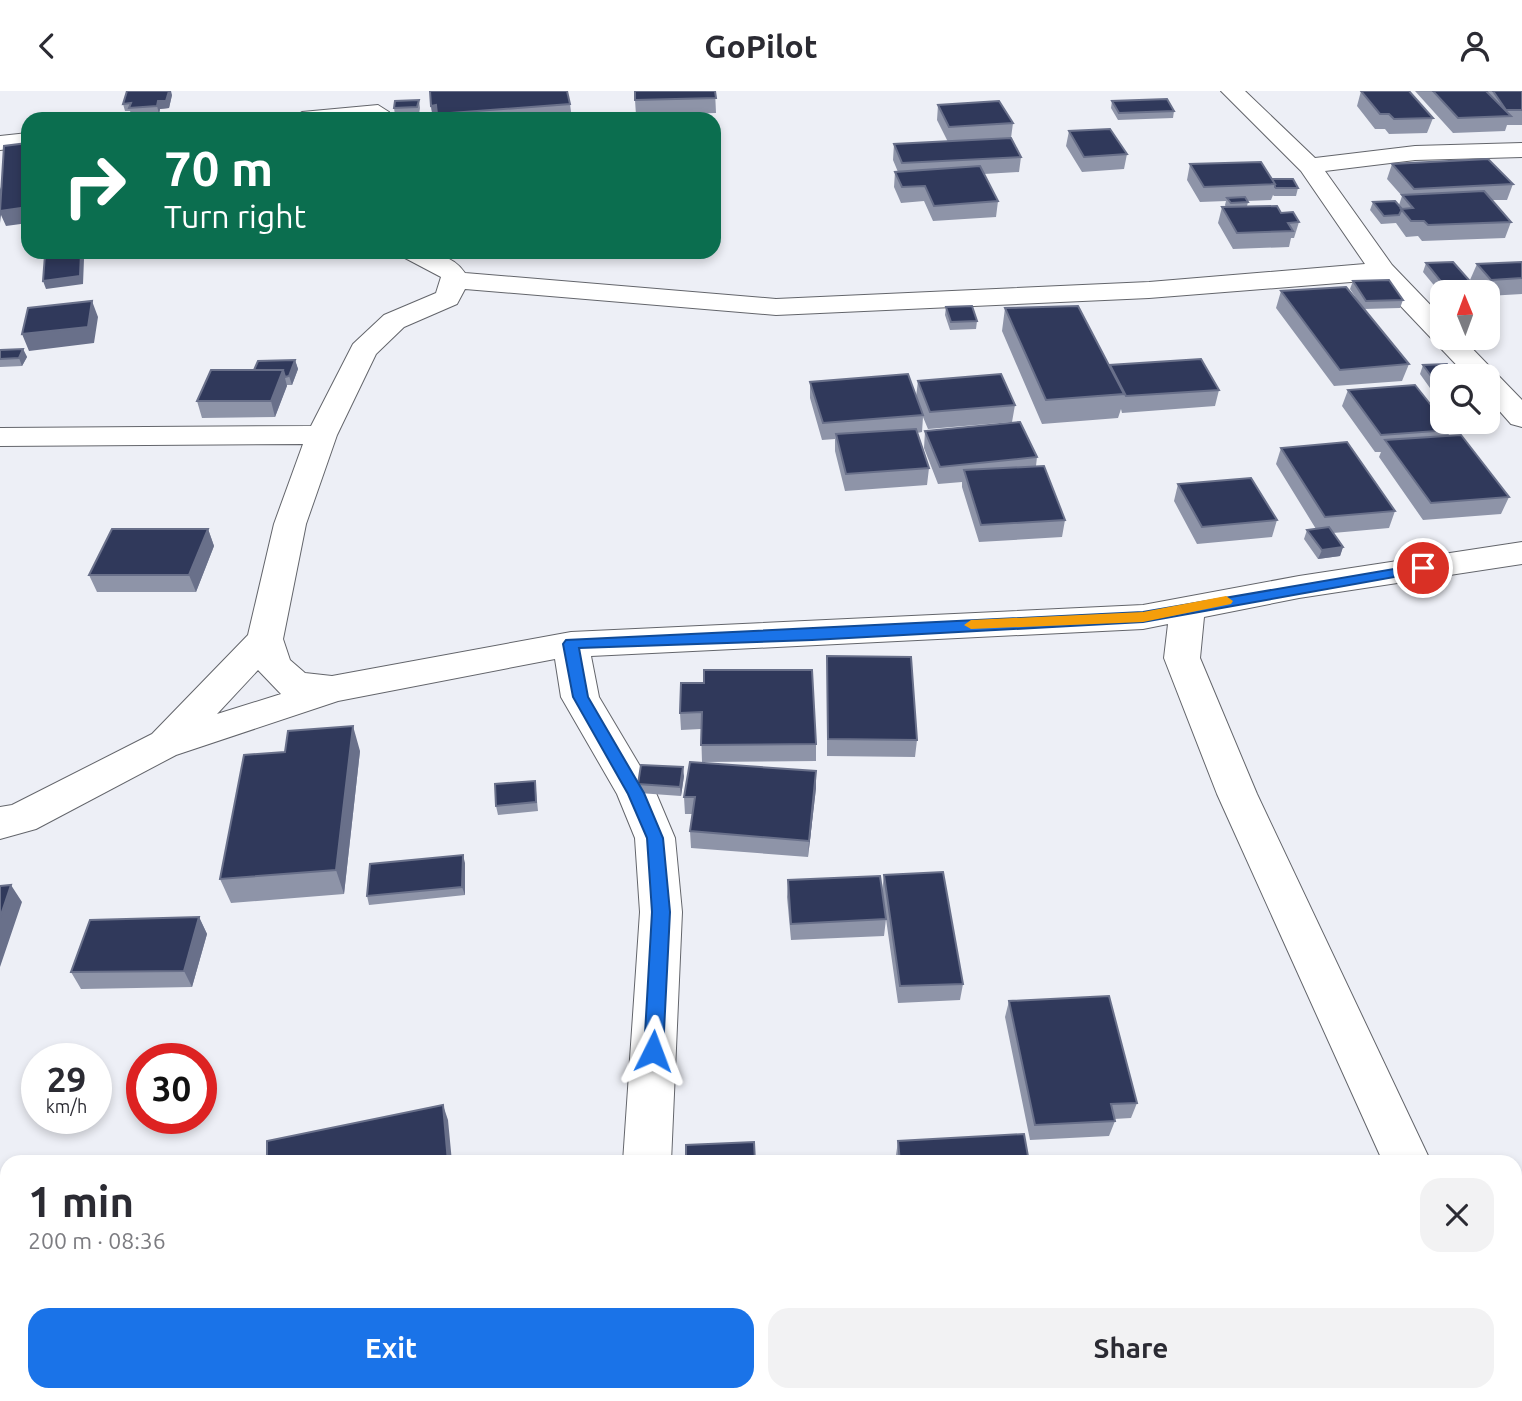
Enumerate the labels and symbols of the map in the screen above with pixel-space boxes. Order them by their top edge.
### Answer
north arrow [1430,280,1500,350]
pin [1393,538,1453,598]
position arrow [616,1014,690,1088]
speed limit sign: 30 [126,1043,217,1134]

